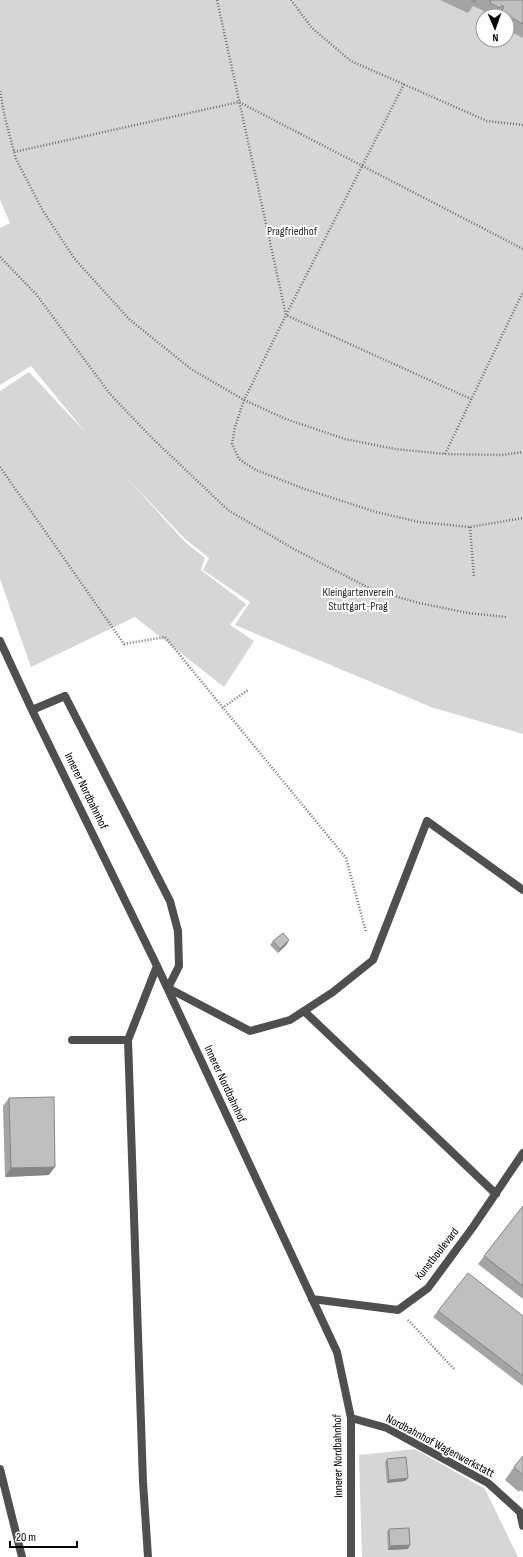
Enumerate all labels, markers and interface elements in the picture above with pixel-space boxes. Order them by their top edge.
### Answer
north arrow [475,8,515,48]
text: N [492,31,498,44]
park label: Pragfriedhof [267,224,318,239]
park label: Kleingartenverein Stuttgart-Prag [322,585,394,614]
street label: Innerer Nordbahnhof [61,750,111,832]
street label: Innerer Nordbahnhof [201,1043,250,1126]
street label: Kunstboulevard [412,1225,462,1283]
street label: Nordbahnhof Wagenwerkstatt [383,1411,497,1481]
street label: Innerer Nordbahnhof [330,1413,346,1498]
scale bar [10,1523,77,1549]
text: 20 m [16,1530,36,1545]

